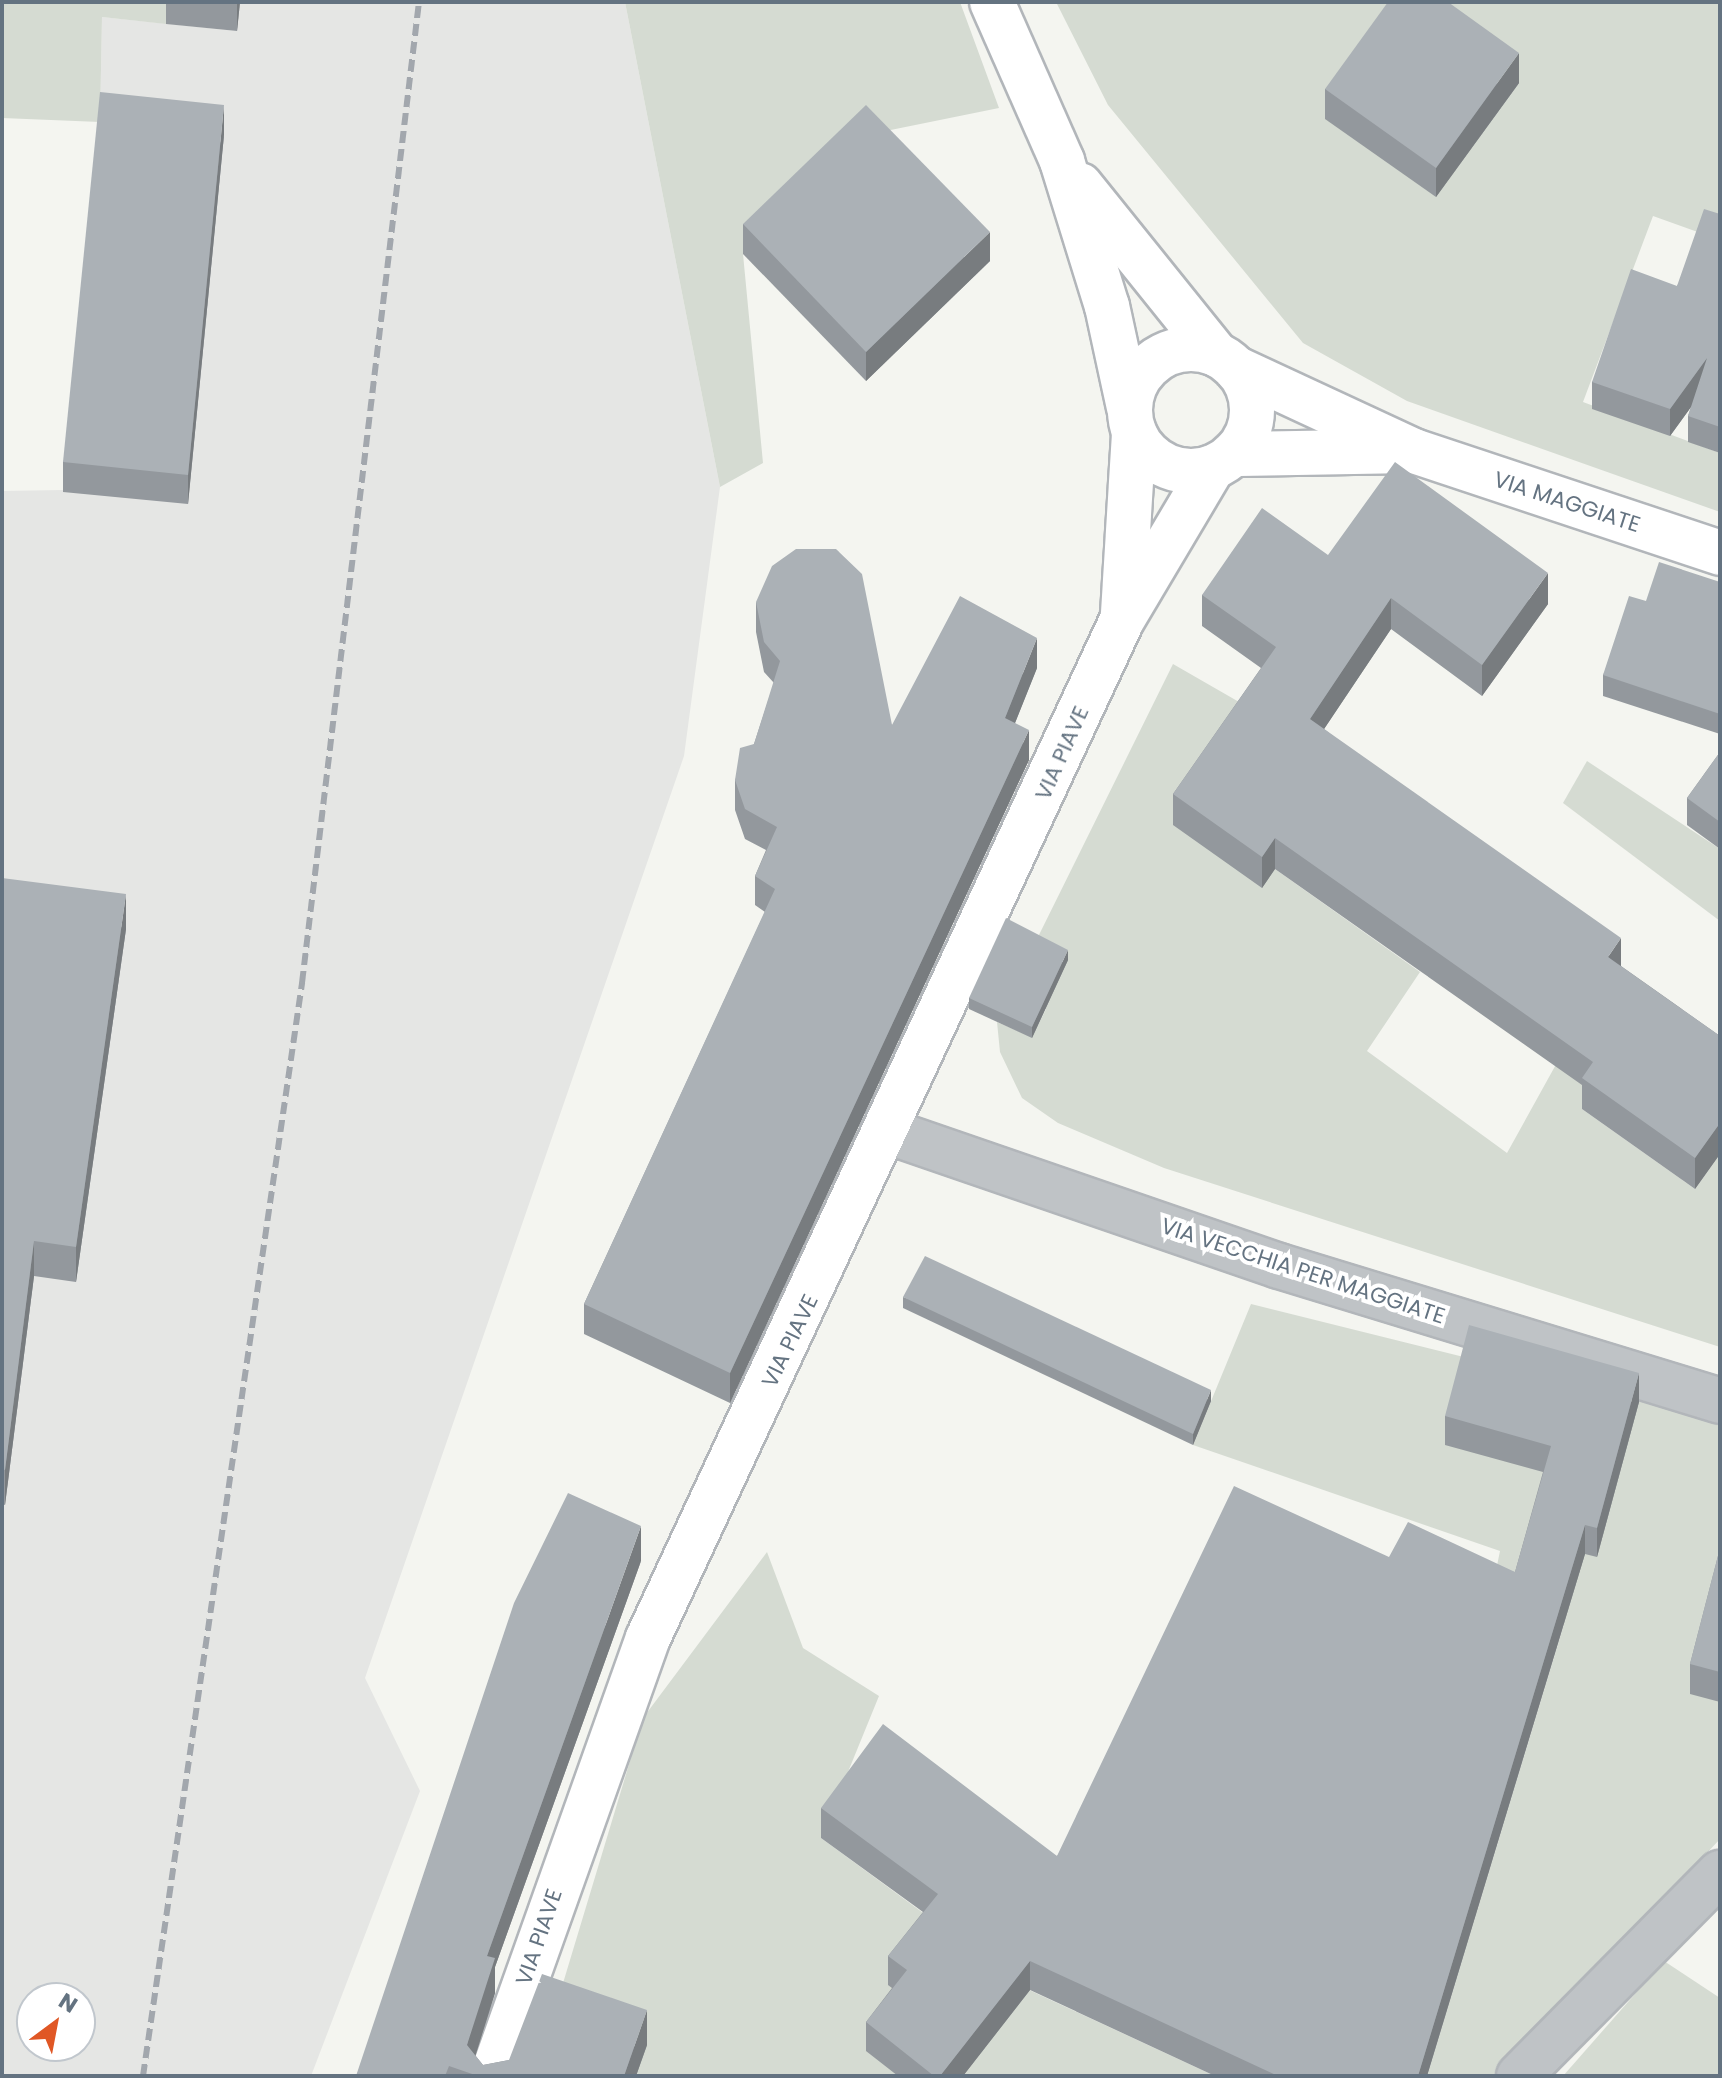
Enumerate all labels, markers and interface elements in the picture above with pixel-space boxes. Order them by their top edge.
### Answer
street label: VIA MAGGIATE [1490,466,1644,538]
street label: VIA PIAVE [1030,702,1094,804]
street label: VIA VECCHIA PER MAGGIATE [1158,1213,1448,1329]
street label: VIA PIAVE [756,1290,824,1392]
street label: VIA PIAVE [510,1885,568,1989]
north arrow [16,1982,96,2062]
text: N [53,1985,83,2020]

